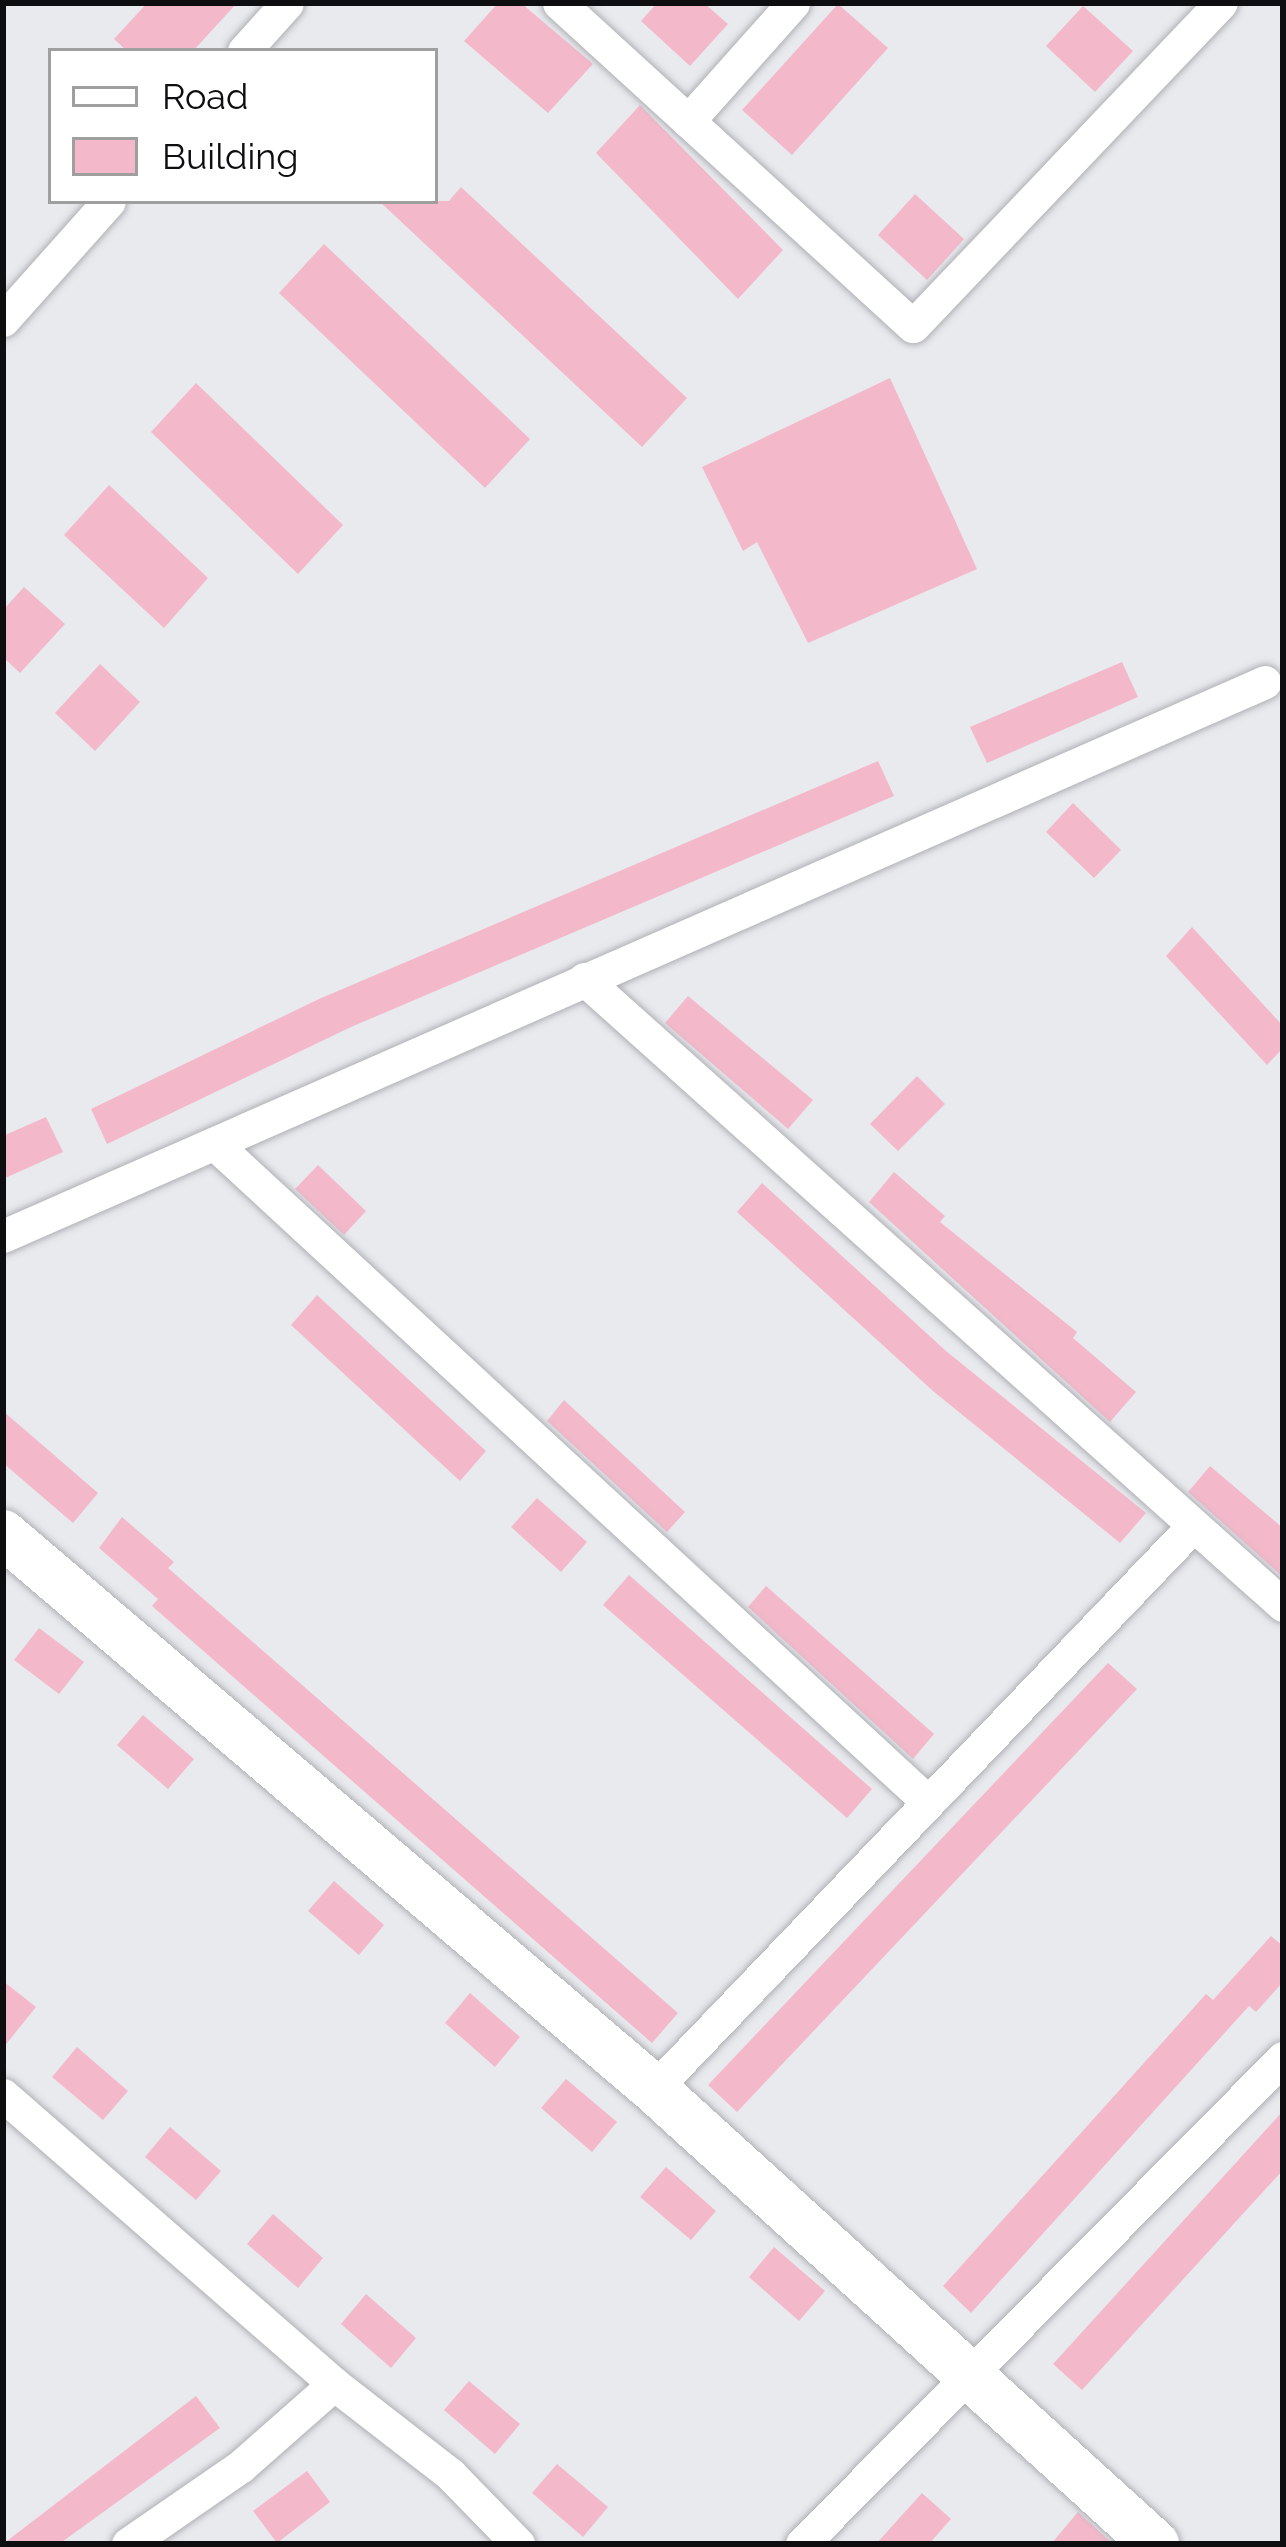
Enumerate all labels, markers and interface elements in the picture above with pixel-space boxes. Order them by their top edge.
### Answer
legend [48,48,438,204]
text: Road [162,75,248,117]
text: Building [162,135,298,177]

